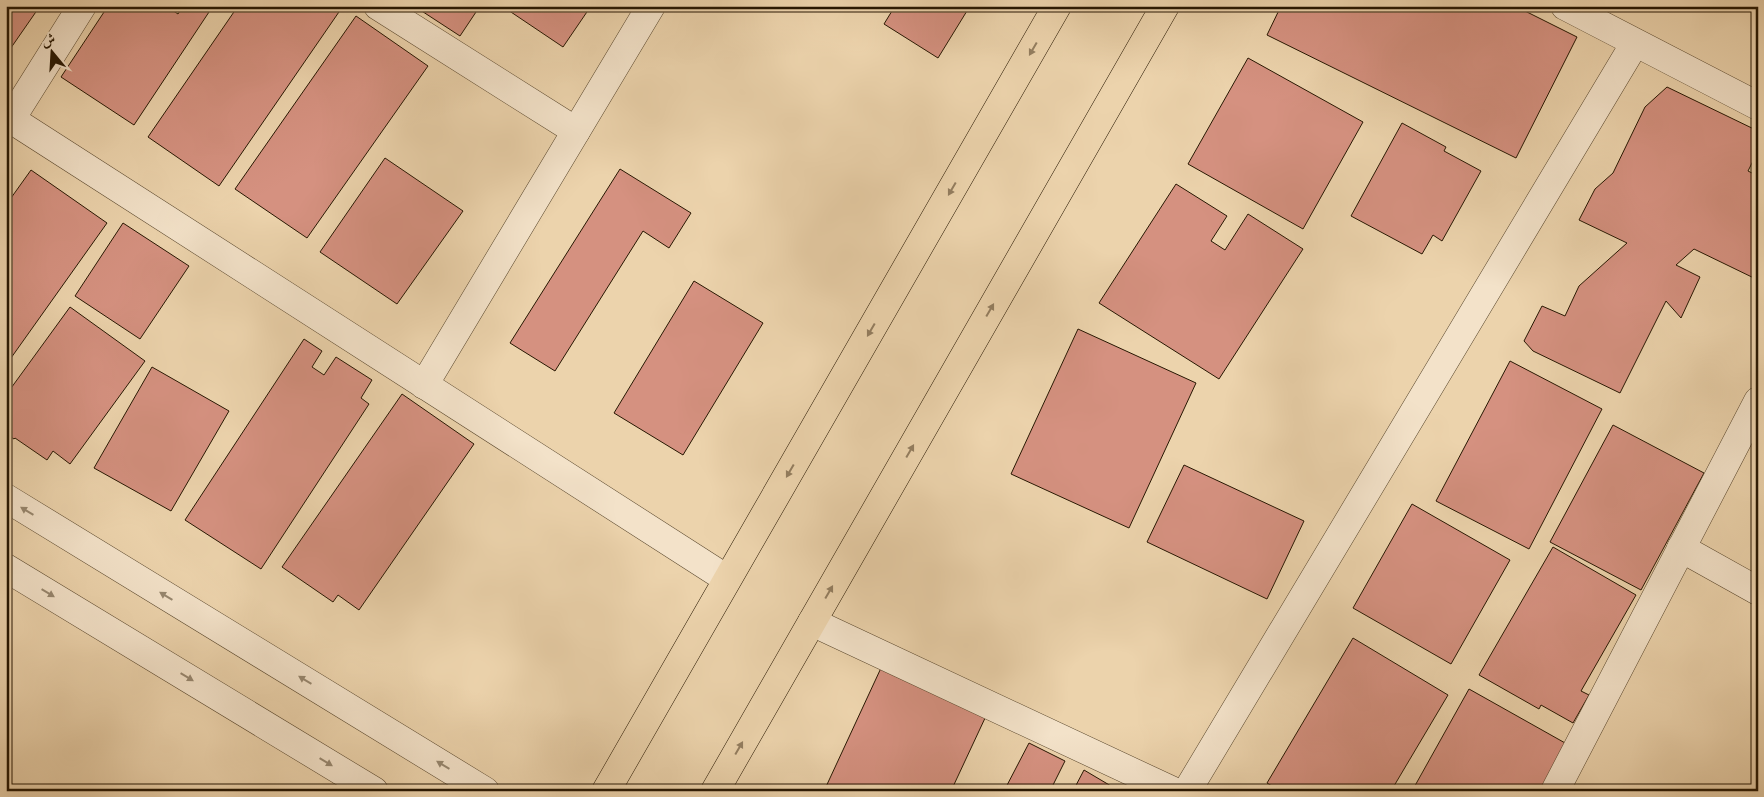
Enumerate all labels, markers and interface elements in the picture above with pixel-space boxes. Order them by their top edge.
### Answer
north arrow [28,28,78,78]
text: ش [39,30,58,53]
one-way arrow [1028,42,1037,55]
one-way arrow [947,183,956,196]
one-way arrow [986,304,995,317]
one-way arrow [866,324,875,337]
one-way arrow [905,445,914,458]
one-way arrow [785,464,794,478]
one-way arrow [21,506,34,515]
one-way arrow [824,586,833,599]
one-way arrow [41,588,54,597]
one-way arrow [160,591,173,600]
one-way arrow [180,673,193,682]
one-way arrow [298,676,311,685]
one-way arrow [735,741,743,756]
one-way arrow [319,757,332,766]
one-way arrow [437,761,450,770]

